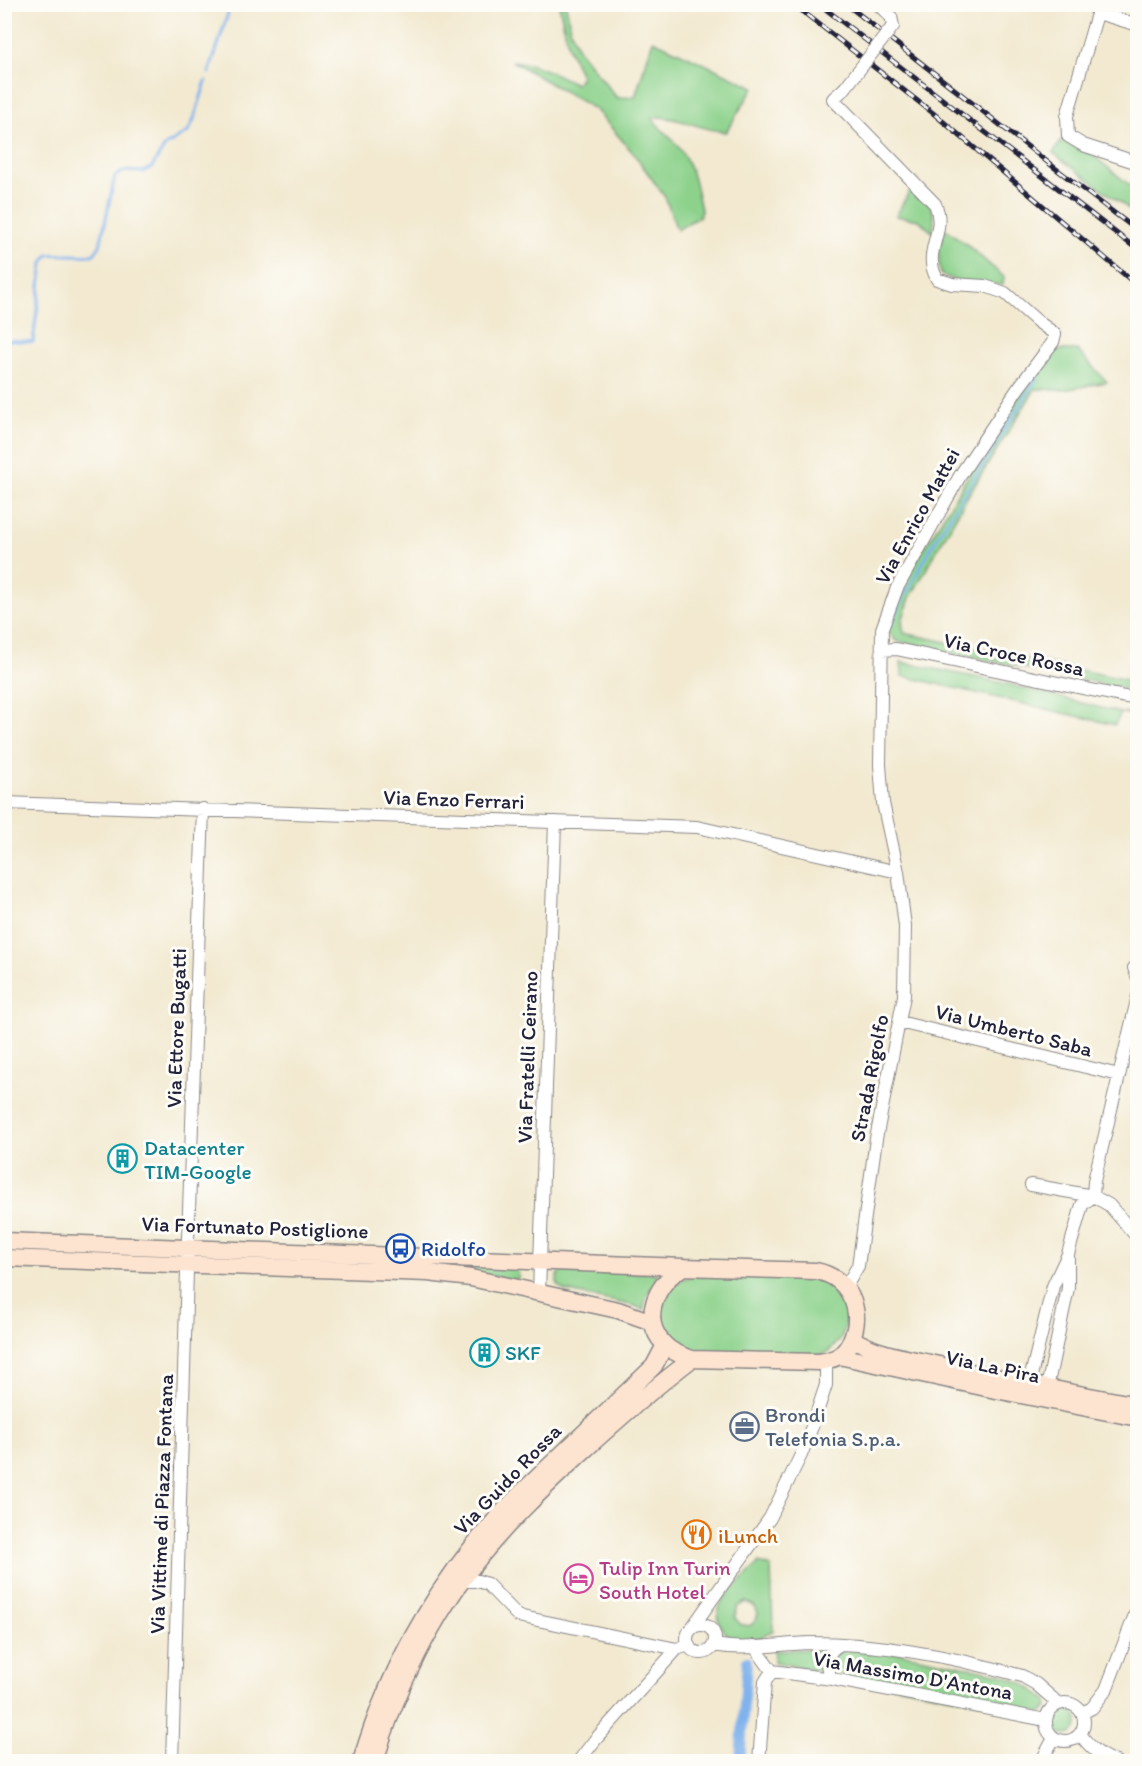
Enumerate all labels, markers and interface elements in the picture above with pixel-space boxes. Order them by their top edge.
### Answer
street label: Via Enrico Mattei [869,443,965,589]
street label: Via Croce Rossa [942,627,1087,681]
street label: Via Enzo Ferrari [383,784,525,814]
street label: Via Ettore Bugatti [161,948,191,1108]
street label: Via Fratelli Ceirano [511,970,543,1144]
street label: Via Umberto Saba [933,998,1095,1062]
street label: Strada Rigolfo [844,1012,894,1144]
place label: Datacenter TIM-Google [144,1135,252,1184]
building icon: Datacenter TIM-Google [107,1143,139,1175]
street label: Via Fortunato Postiglione [141,1211,369,1243]
bus stop icon: Ridolfo [384,1232,416,1264]
place label: Ridolfo [421,1236,486,1261]
building icon: SKF [468,1336,500,1368]
place label: SKF [505,1340,541,1365]
street label: Via La Pira [944,1344,1042,1388]
street label: Via Vittime di Piazza Fontana [144,1373,178,1635]
place label: Brondi Telefonia S.p.a. [765,1402,901,1451]
office icon: Brondi Telefonia S.p.a. [728,1410,760,1442]
street label: Via Guido Rossa [448,1418,566,1540]
restaurant icon: iLunch [681,1519,713,1551]
place label: iLunch [718,1523,778,1548]
place label: Tulip Inn Turin South Hotel [599,1555,731,1604]
hotel icon: Tulip Inn Turin South Hotel [562,1563,594,1595]
street label: Via Massimo D'Antona [811,1645,1015,1705]

